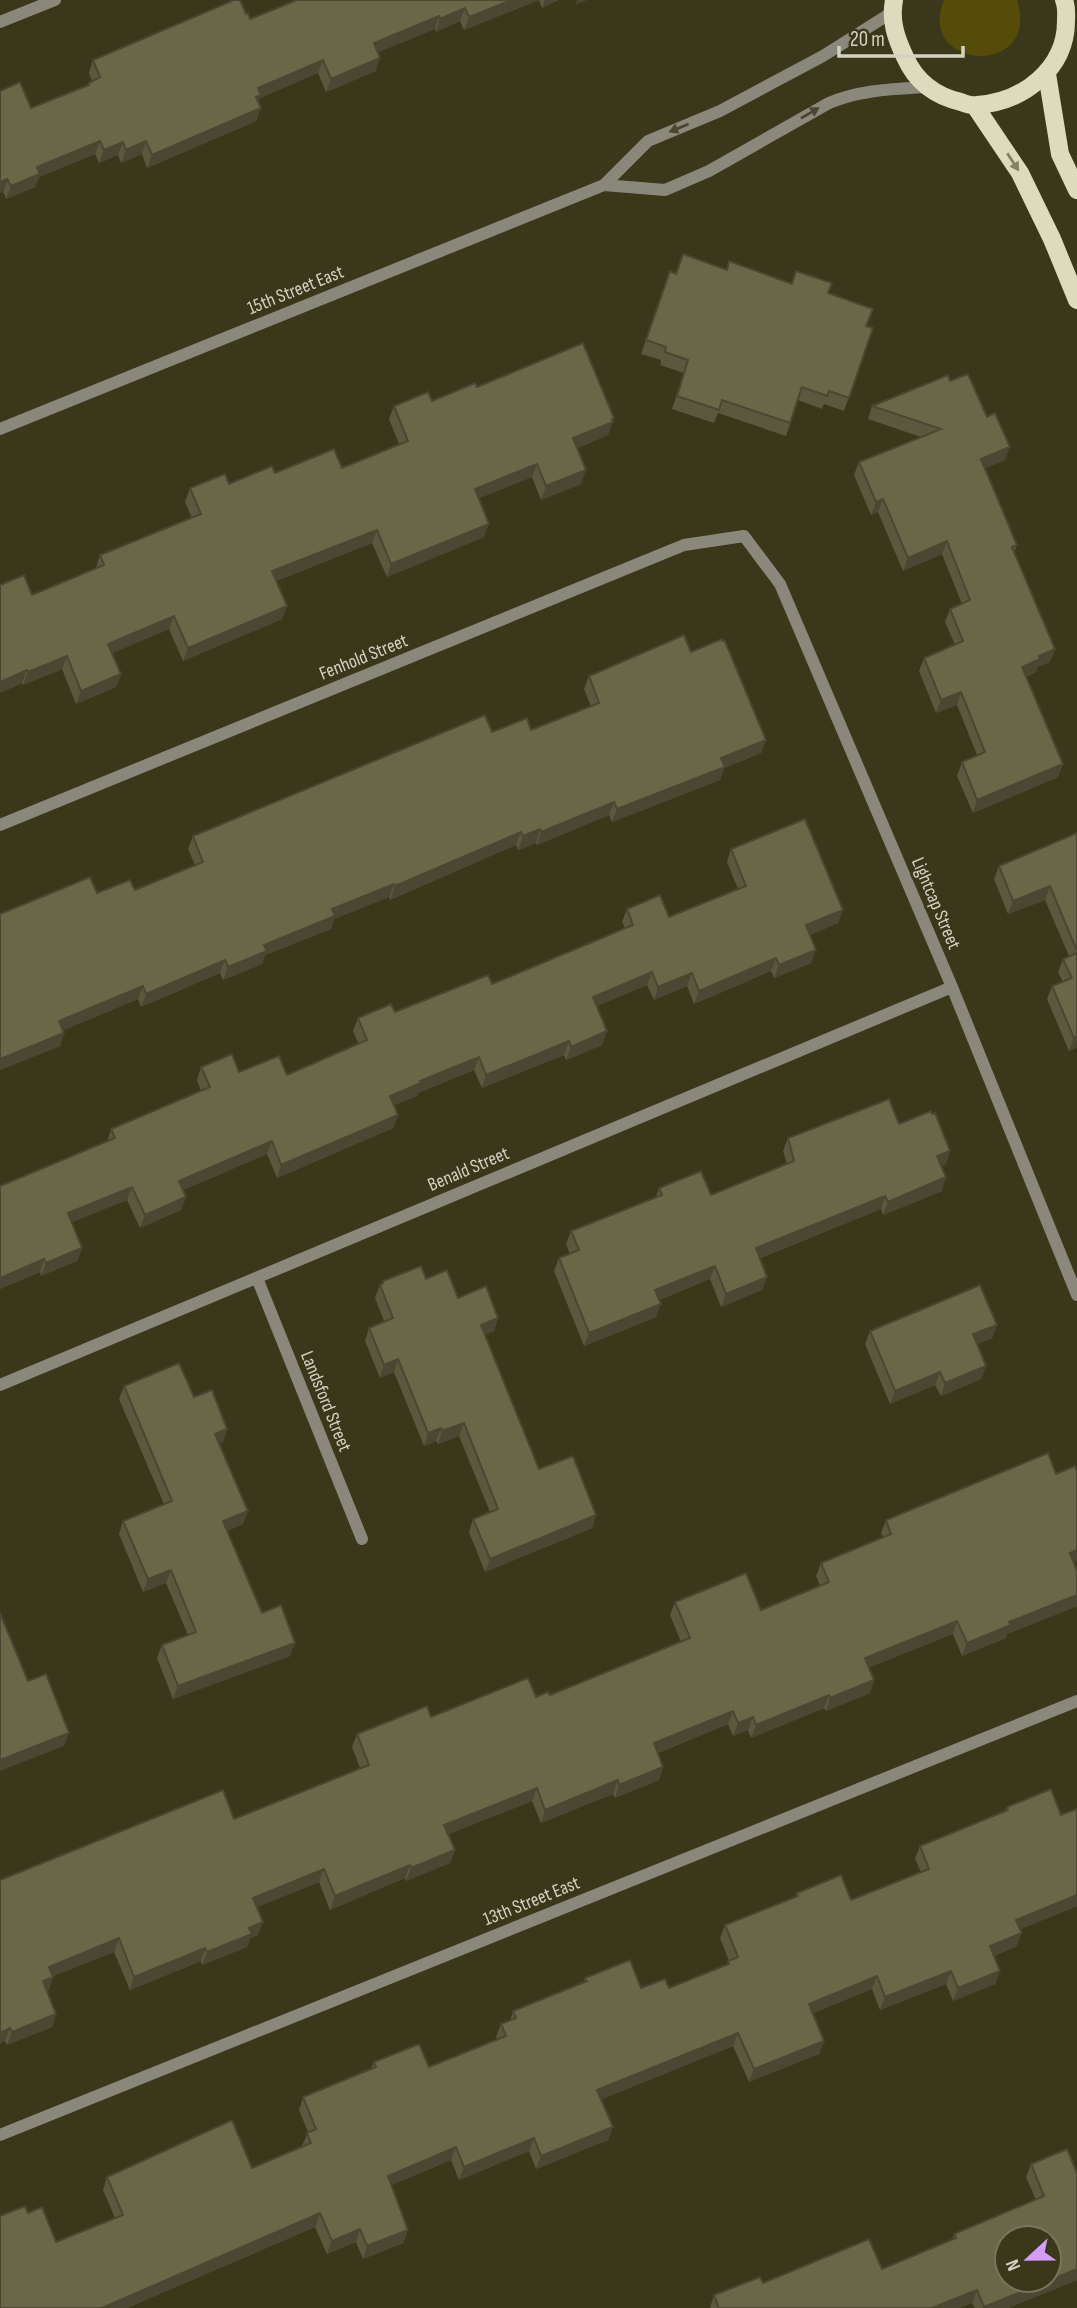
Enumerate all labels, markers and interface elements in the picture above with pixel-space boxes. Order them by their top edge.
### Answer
scale bar [839,14,963,58]
text: 20 m [850,27,885,52]
one-way arrow [801,107,820,119]
one-way arrow [669,122,689,134]
one-way arrow [1006,153,1019,172]
street label: 15th Street East [244,261,347,320]
street label: Fenhold Street [316,629,411,686]
street label: Lightcap Street [906,854,965,953]
street label: Benald Street [424,1142,513,1197]
street label: Landsford Street [295,1348,356,1455]
street label: 13th Street East [480,1872,583,1931]
north arrow [993,2224,1063,2294]
text: N [1001,2256,1026,2274]

